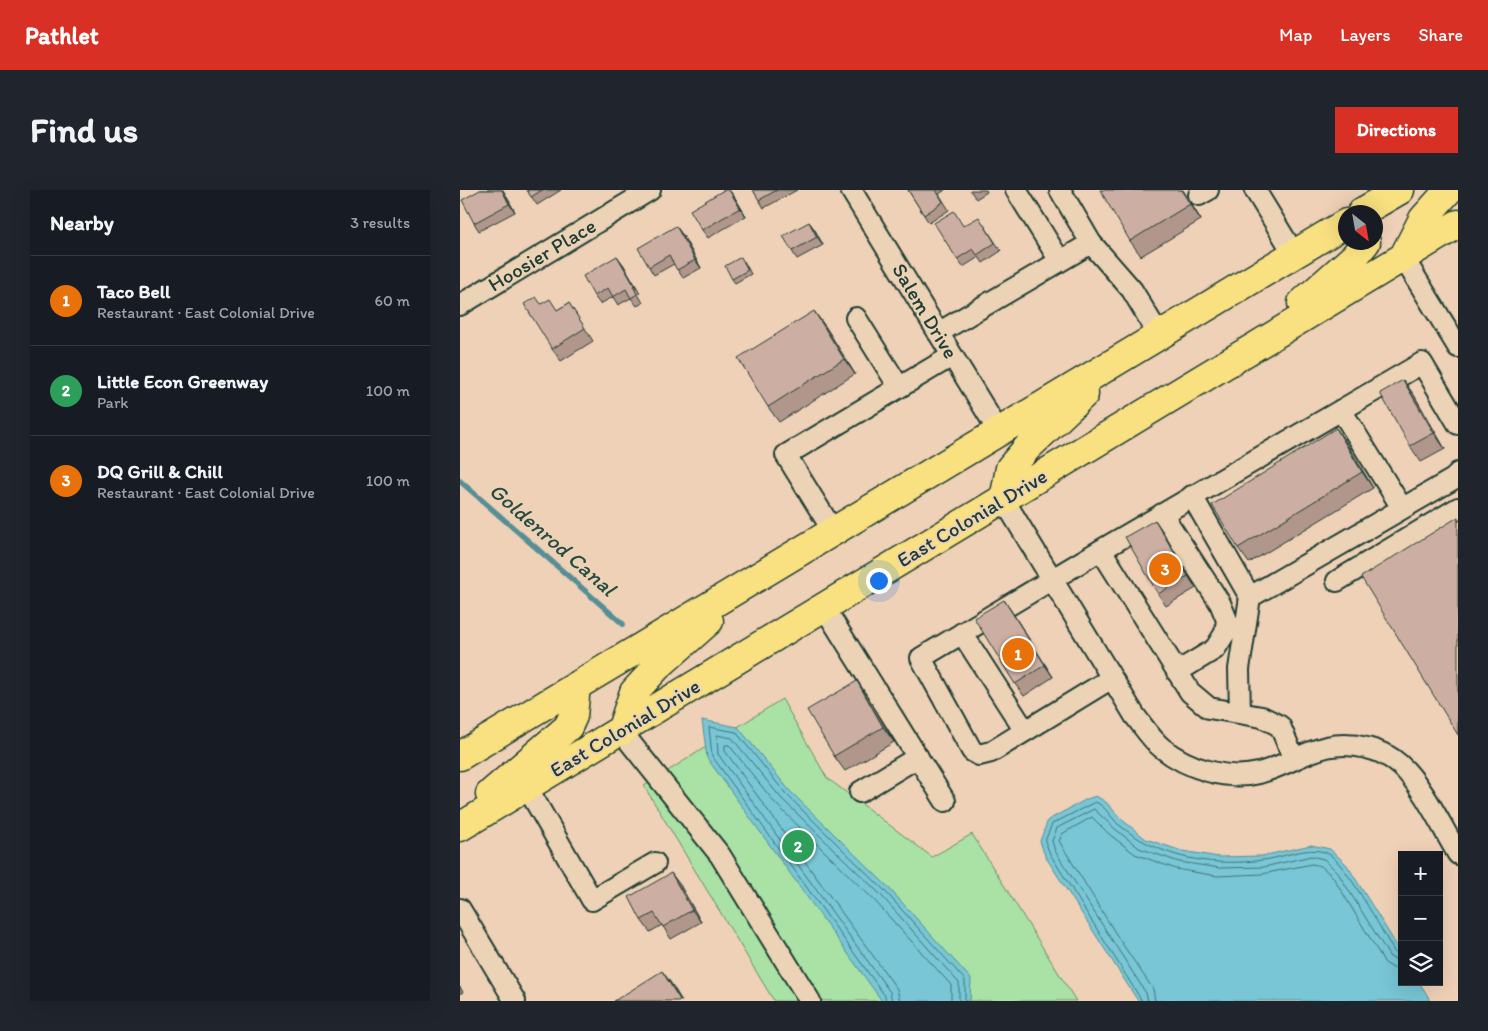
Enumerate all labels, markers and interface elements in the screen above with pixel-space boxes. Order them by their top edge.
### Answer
text: Pathlet [25,21,99,50]
text: Map [1279,24,1312,46]
text: Layers [1340,24,1390,46]
text: Share [1418,24,1463,46]
button: Directions [1335,107,1458,153]
text: Find us [30,109,138,151]
north arrow [1338,205,1383,250]
text: Nearby [50,210,114,235]
text: 3 results [350,213,410,232]
street label: Hoosier Place [483,213,600,297]
street label: Salem Drive [887,258,964,363]
text: Taco Bell [97,280,170,303]
text: 1 [62,291,70,310]
text: 60 m [375,291,410,310]
text: Restaurant · East Colonial Drive [97,303,315,322]
text: Little Econ Greenway [97,370,268,393]
text: 2 [62,381,70,400]
text: 100 m [366,381,410,400]
text: Park [97,393,128,412]
text: DQ Grill & Chill [97,460,223,483]
street label: East Colonial Drive [892,463,1051,572]
text: 3 [62,471,70,490]
text: 100 m [366,471,410,490]
water label: Goldenrod Canal [484,477,623,603]
text: Restaurant · East Colonial Drive [97,483,315,502]
pin: 3 [1149,550,1181,588]
your location [866,568,892,594]
pin: 1 [1002,635,1034,673]
street label: East Colonial Drive [545,673,704,782]
pin: 2 [782,827,814,865]
map controls [1398,851,1443,986]
button: + [1398,851,1443,896]
button: − [1398,896,1443,941]
button: layers [1398,941,1443,986]

